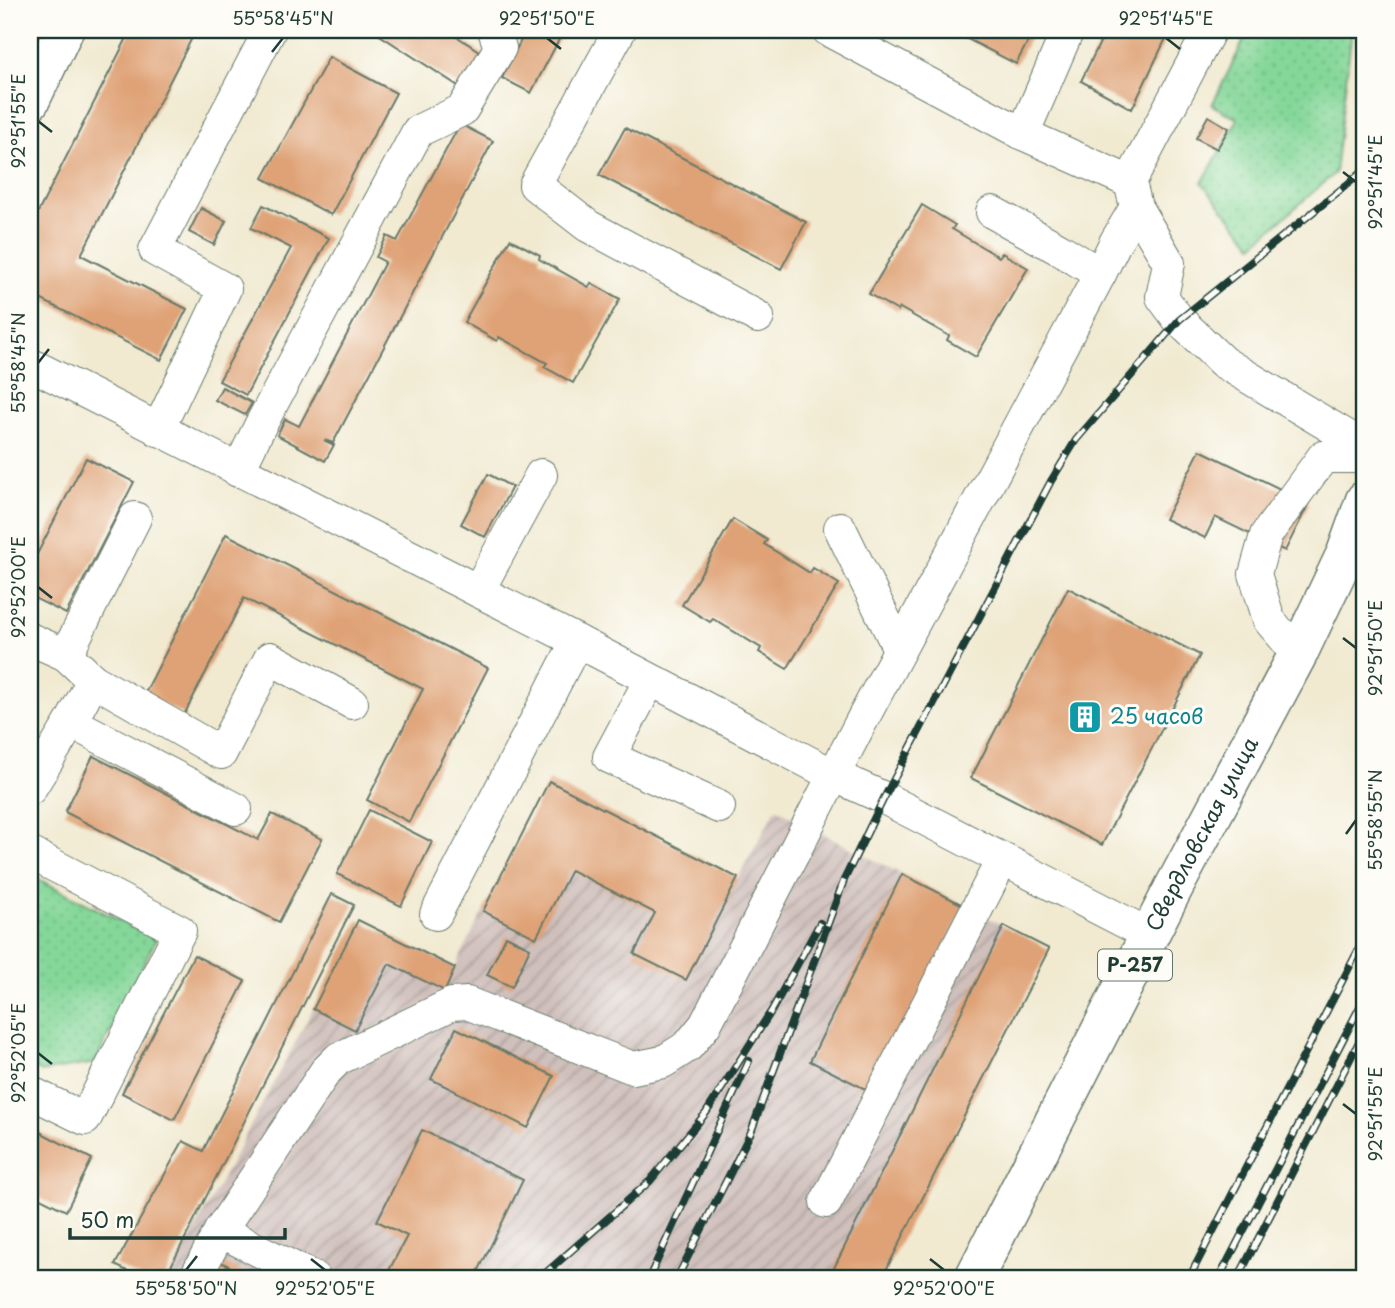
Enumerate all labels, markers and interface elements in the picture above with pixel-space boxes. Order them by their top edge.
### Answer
text: 55°58'45"N [232,4,334,31]
text: 92°51'50"E [499,4,595,31]
text: 92°51'45"E [1119,4,1213,31]
text: 92°51'55"E [4,73,31,169]
text: 92°51'45"E [1361,135,1388,229]
text: 55°58'45"N [4,312,31,414]
text: 92°52'00"E [4,536,31,638]
text: 92°51'50"E [1361,600,1388,696]
building icon: 25 часов [1066,698,1104,736]
place label: 25 часов [1110,699,1203,731]
street label: Свердловская улица [1136,730,1265,936]
text: 55°58'55"N [1361,769,1388,871]
road number: Р-257 [1098,950,1172,981]
text: 92°52'05"E [4,1003,31,1103]
text: 92°51'55"E [1361,1066,1388,1162]
scale bar [70,1196,285,1240]
text: 50 m [80,1203,134,1235]
text: 55°58'50"N [134,1274,238,1301]
text: 92°52'05"E [275,1274,375,1301]
text: 92°52'00"E [893,1274,995,1301]

